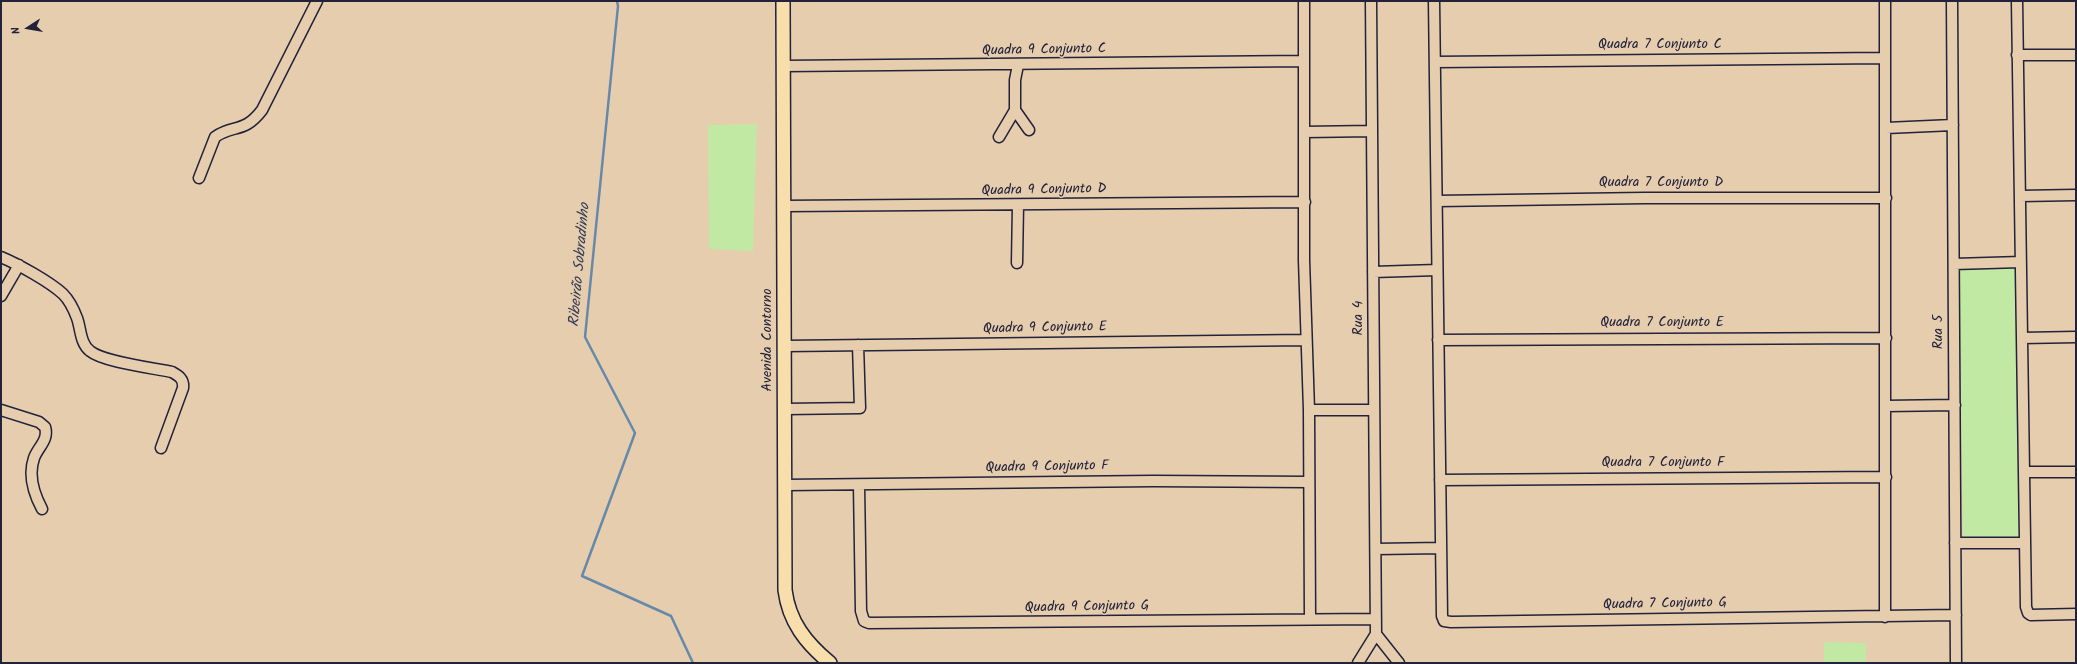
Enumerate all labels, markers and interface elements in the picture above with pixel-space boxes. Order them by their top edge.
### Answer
north arrow [8,8,48,48]
text: N [7,25,26,36]
street label: Quadra 7 Conjunto C [1598,38,1722,54]
street label: Quadra 9 Conjunto C [982,42,1106,60]
street label: Quadra 7 Conjunto D [1599,176,1723,192]
street label: Quadra 9 Conjunto D [981,182,1107,200]
water label: Ribeirão Sobradinho [567,203,595,327]
street label: Avenida Contorno [761,288,777,392]
street label: Rua 4 [1352,301,1368,335]
street label: Rua 5 [1932,315,1948,349]
street label: Quadra 7 Conjunto E [1600,316,1724,332]
street label: Quadra 9 Conjunto E [983,320,1107,338]
street label: Quadra 7 Conjunto F [1602,456,1724,472]
street label: Quadra 9 Conjunto F [985,459,1109,477]
street label: Quadra 7 Conjunto G [1603,596,1727,614]
street label: Quadra 9 Conjunto G [1025,599,1149,617]

